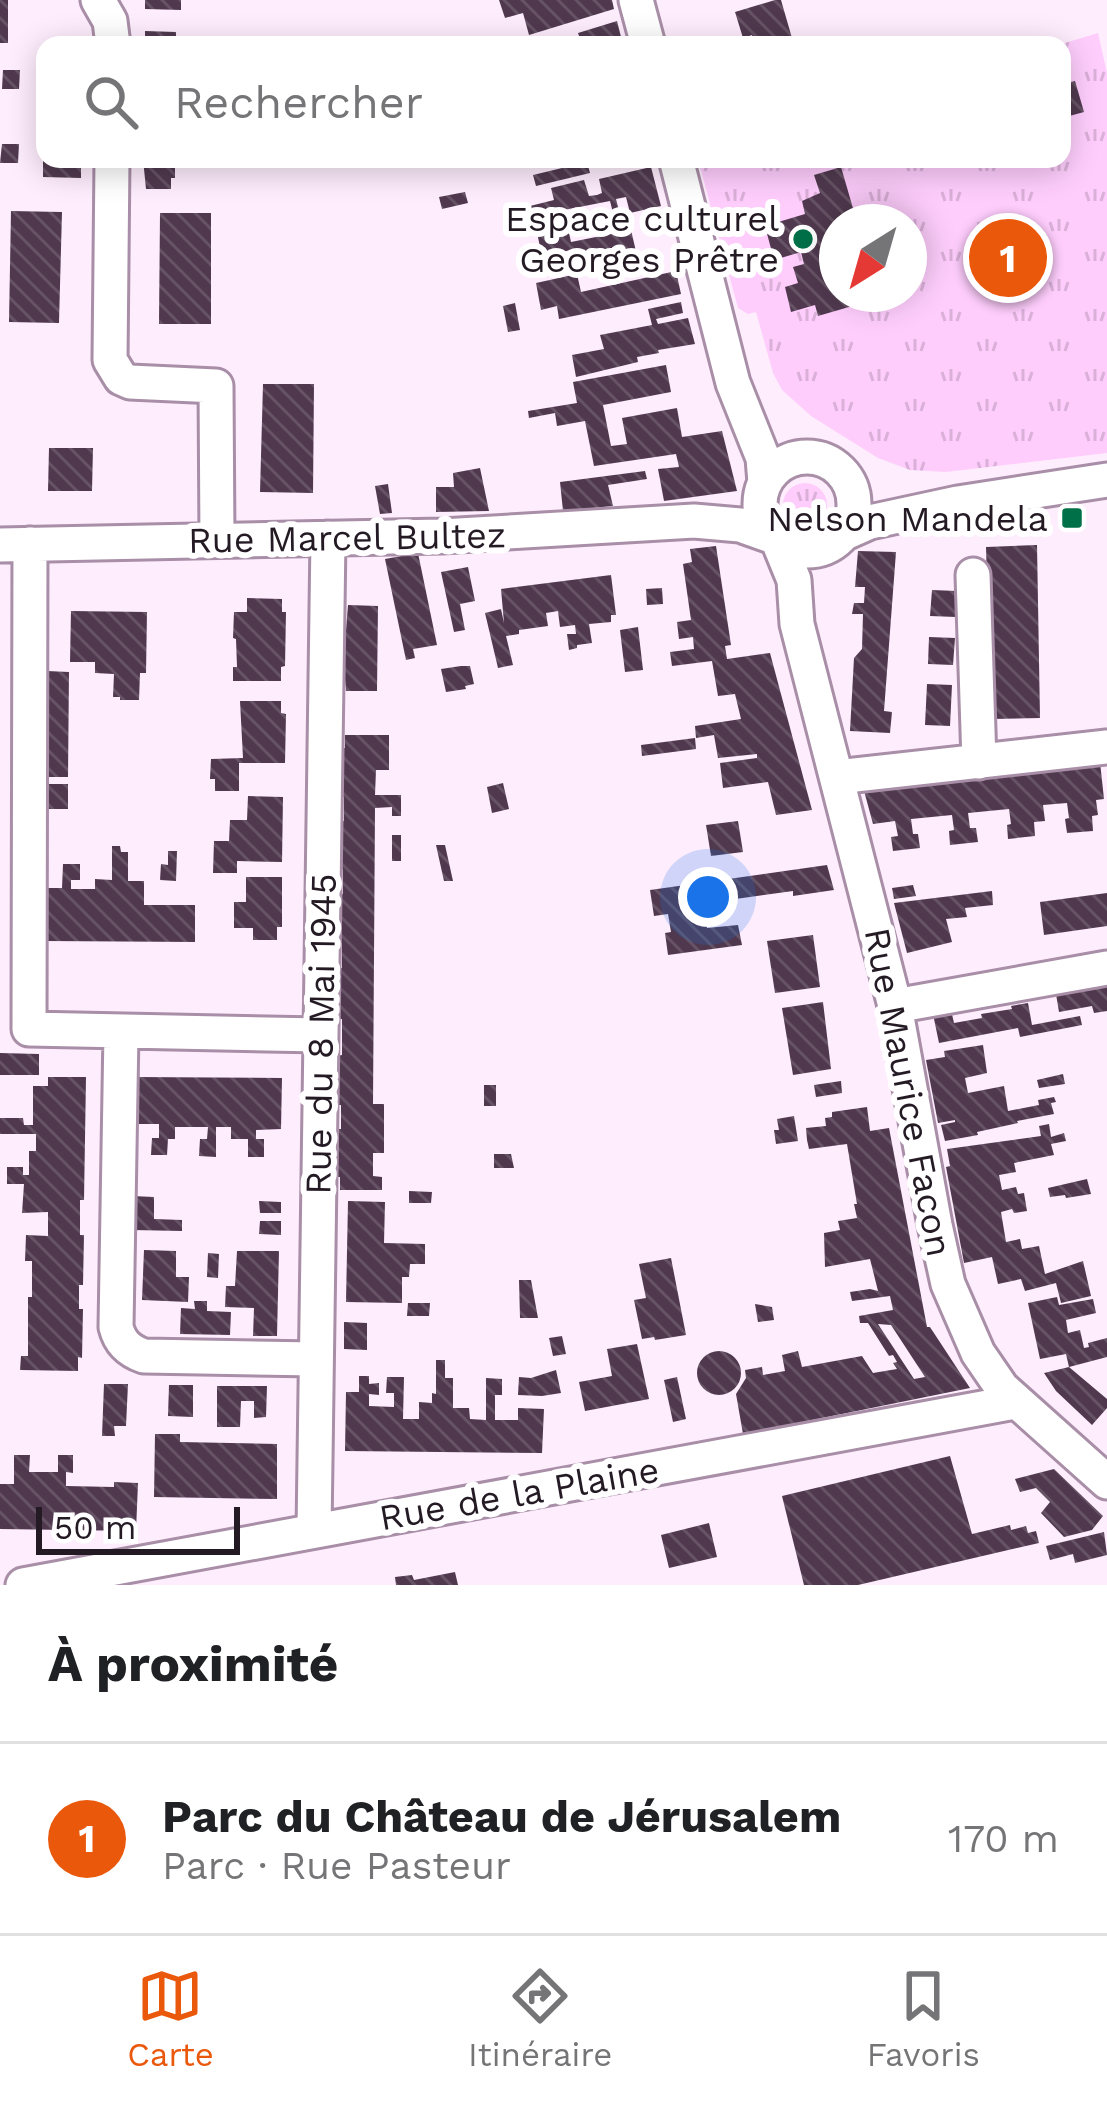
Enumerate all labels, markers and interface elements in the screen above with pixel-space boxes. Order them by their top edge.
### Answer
search box [36,36,1071,168]
icon: search [78,69,144,135]
text: Rechercher [174,76,423,129]
place label: Espace culturel Georges Prêtre [505,198,779,281]
north arrow [819,204,927,312]
pin: 1 [969,213,1047,303]
marker: Espace culturel Georges Prêtre [790,226,816,252]
place label: Nelson Mandela [767,498,1048,540]
marker: Nelson Mandela [1059,505,1085,531]
street label: Rue Marcel Bultez [188,514,506,562]
your location [678,867,738,927]
street label: Rue du 8 Mai 1945 [297,873,345,1195]
street label: Rue Maurice Facon [856,924,960,1260]
street label: Rue de la Plaine [376,1449,662,1539]
scale bar [36,1501,240,1554]
text: 50 m [54,1508,136,1547]
text: À proximité [48,1634,338,1693]
text: Parc du Château de Jérusalem [162,1790,841,1843]
text: 1 [79,1816,95,1861]
text: 170 m [948,1816,1059,1861]
text: Parc · Rue Pasteur [162,1843,511,1888]
tab: Carte [127,1963,214,2074]
tab: Itinéraire [468,1963,612,2074]
tab: Favoris [867,1963,980,2074]

